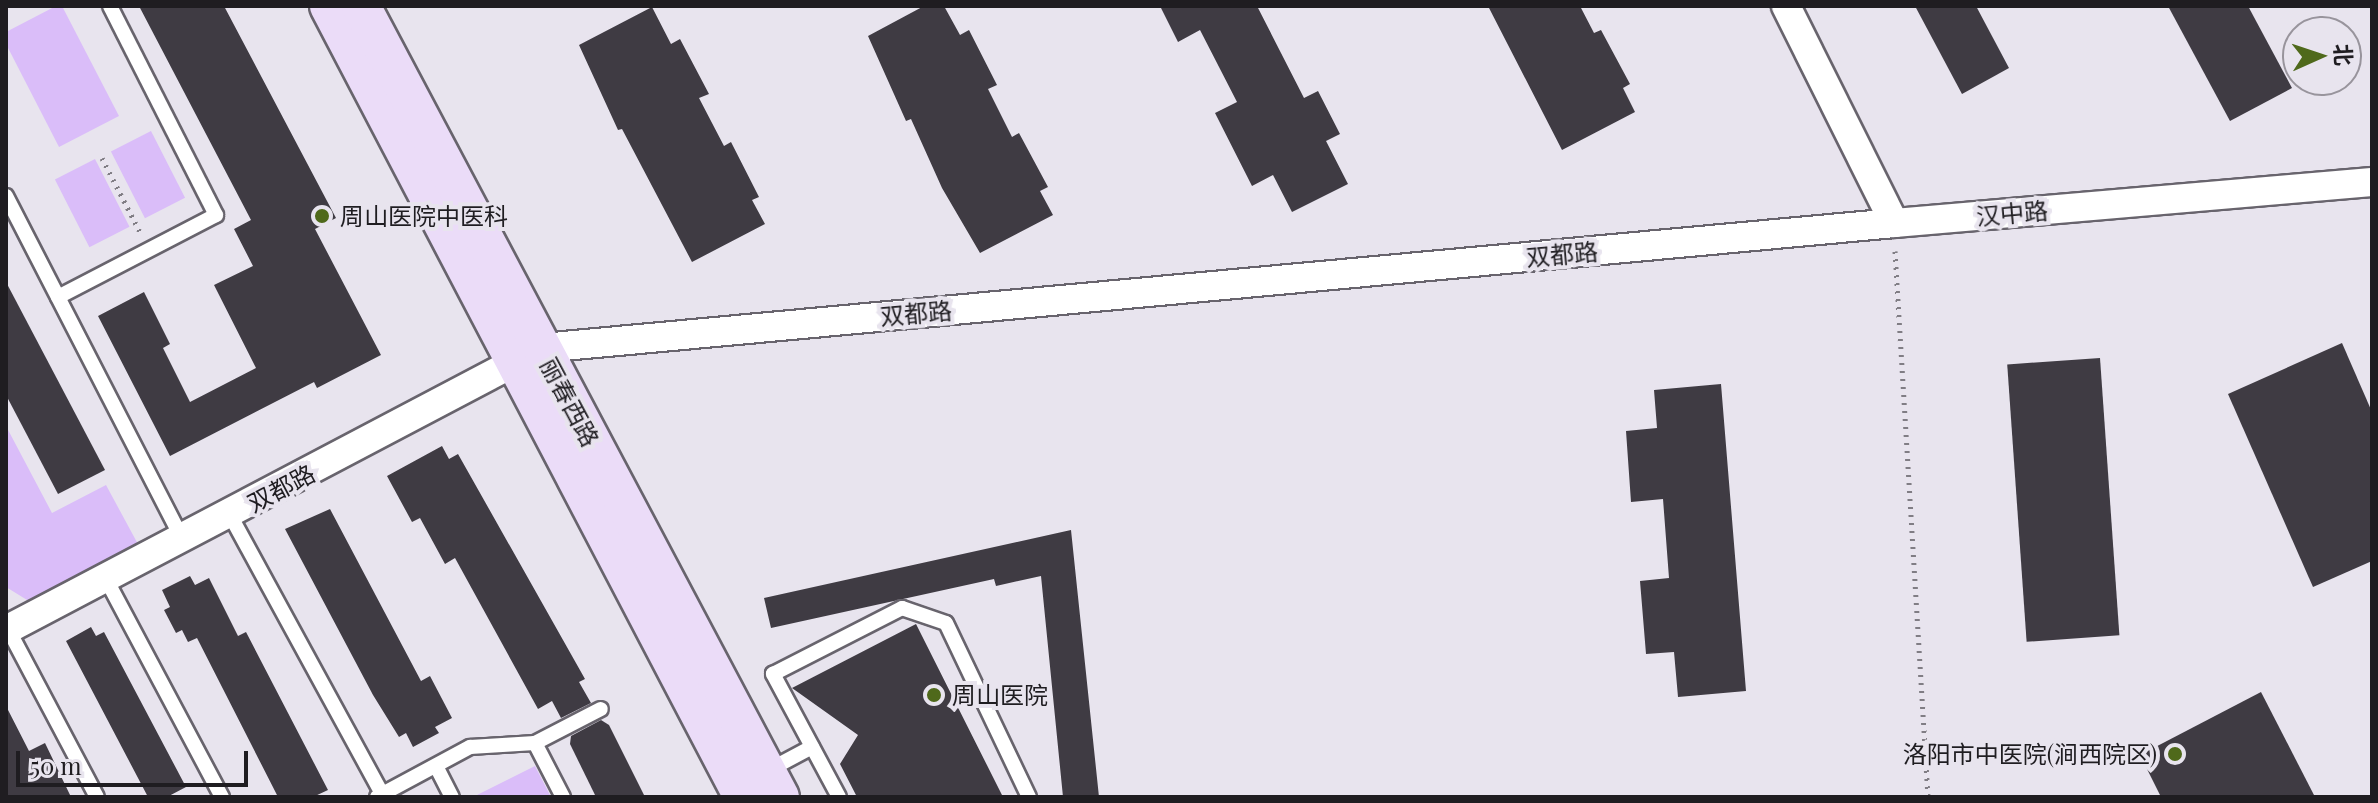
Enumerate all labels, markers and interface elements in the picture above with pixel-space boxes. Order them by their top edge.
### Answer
north arrow [2282,16,2362,96]
text: 北 [2328,43,2360,67]
street label: 汉中路 [1975,196,2049,230]
place label: 周山医院中医科 [340,202,508,230]
marker: 周山医院中医科 [311,205,333,227]
street label: 双都路 [1525,237,1599,271]
street label: 双都路 [879,296,953,330]
street label: 丽春西路 [535,353,605,451]
street label: 双都路 [242,458,320,518]
place label: 周山医院 [952,681,1048,709]
marker: 周山医院 [923,684,945,706]
scale bar [20,735,252,785]
place label: 洛阳市中医院(涧西院区) [1903,740,2157,768]
marker: 洛阳市中医院(涧西院区) [2164,743,2186,765]
text: 50 m [30,749,82,781]

